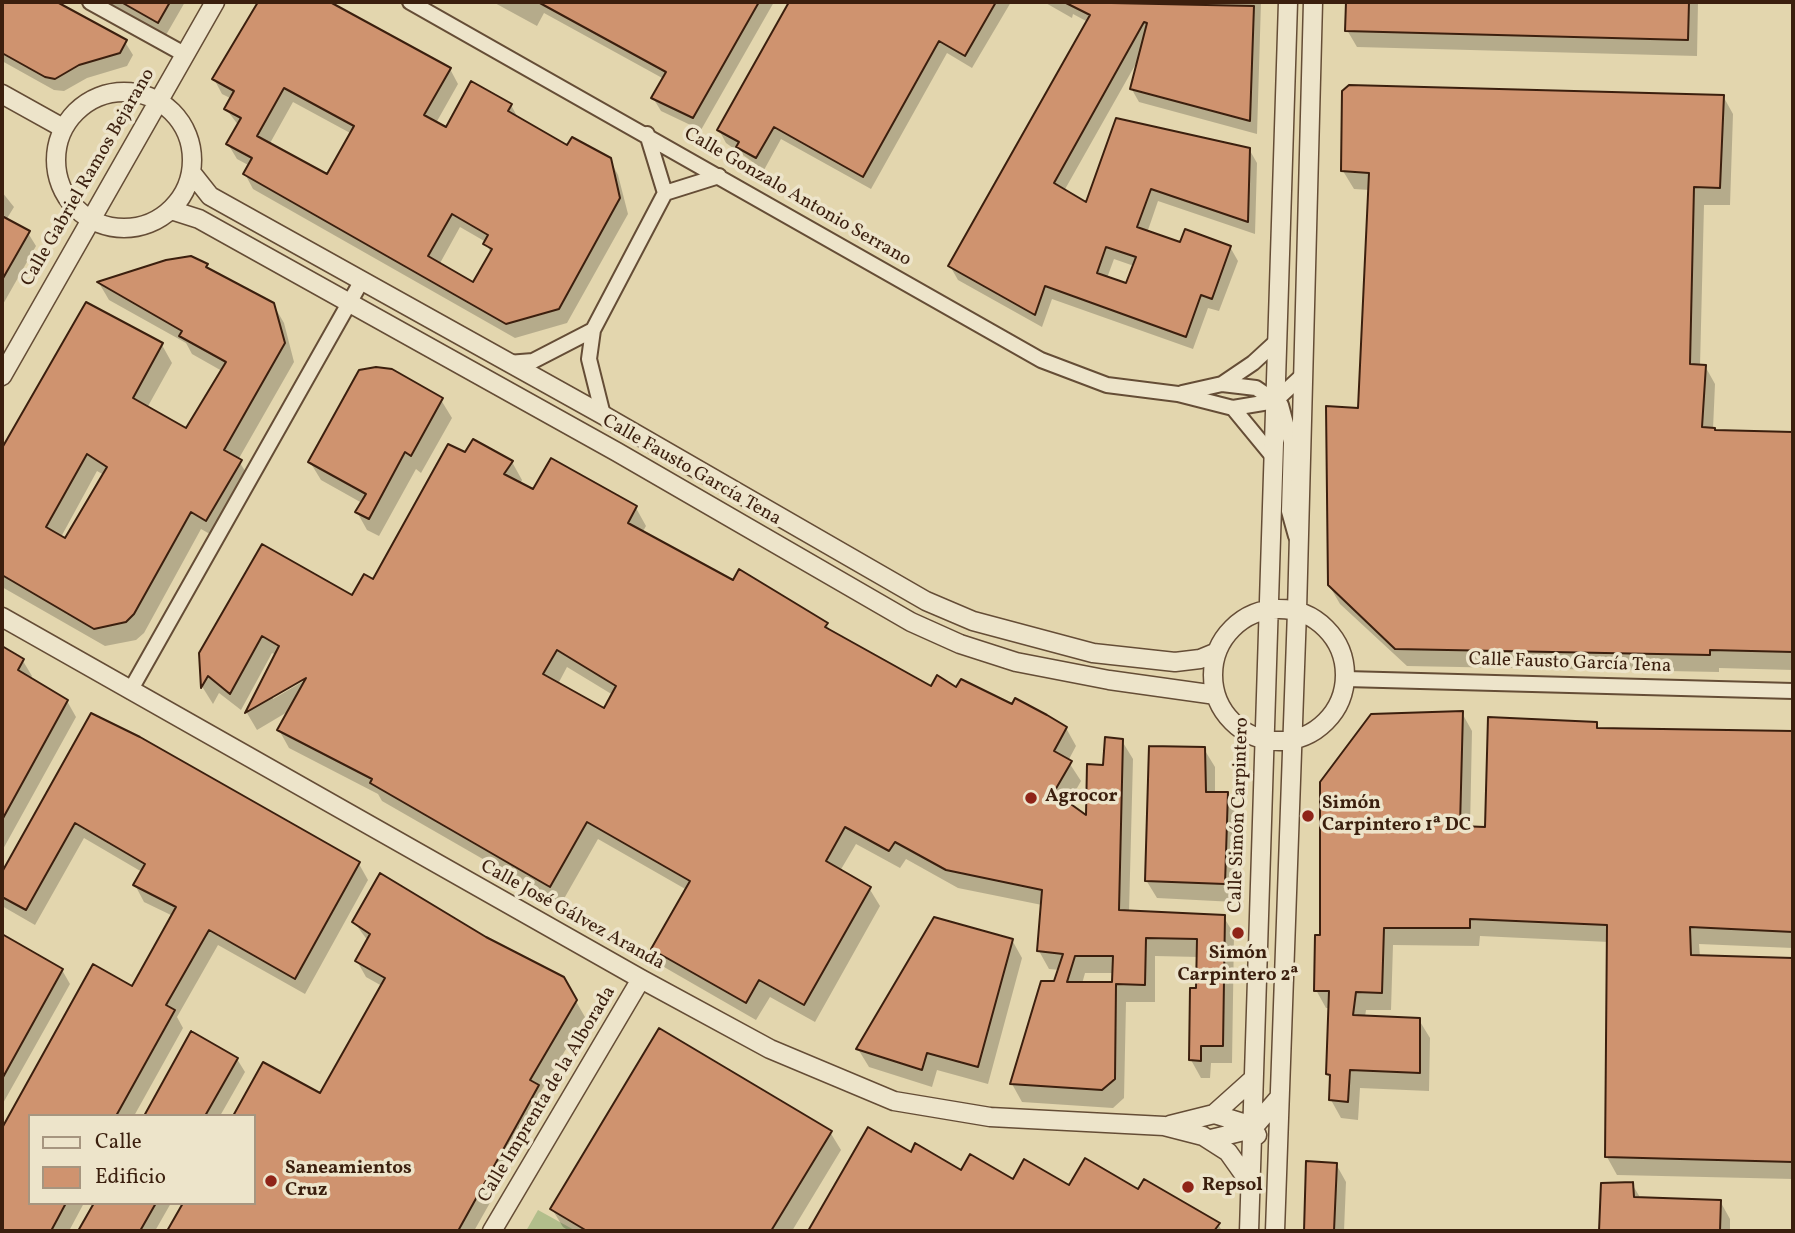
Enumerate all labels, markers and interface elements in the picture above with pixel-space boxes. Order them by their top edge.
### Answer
street label: Calle Gabriel Ramos Bejarano [17,65,161,291]
street label: Calle Gonzalo Antonio Serrano [679,123,915,273]
street label: Calle Fausto García Tena [597,410,785,532]
street label: Calle Fausto García Tena [1468,649,1672,679]
street label: Calle Simón Carpintero [1225,717,1255,913]
place label: Agrocor [1045,787,1117,809]
marker: Agrocor [1023,790,1039,806]
place label: Simón Carpintero 1ª DC [1322,794,1471,838]
marker: Simón Carpintero 1ª DC [1300,808,1316,824]
street label: Calle José Gálvez Aranda [476,856,668,976]
marker: Simón Carpintero 2ª [1230,925,1246,941]
place label: Simón Carpintero 2ª [1177,944,1299,988]
street label: Calle Imprenta de la Alborada [474,983,622,1207]
legend [28,1114,256,1205]
text: Calle [95,1128,142,1157]
place label: Saneamientos Cruz [285,1159,412,1203]
text: Edificio [95,1163,166,1192]
marker: Saneamientos Cruz [263,1173,279,1189]
place label: Repsol [1202,1176,1263,1198]
marker: Repsol [1180,1179,1196,1195]

